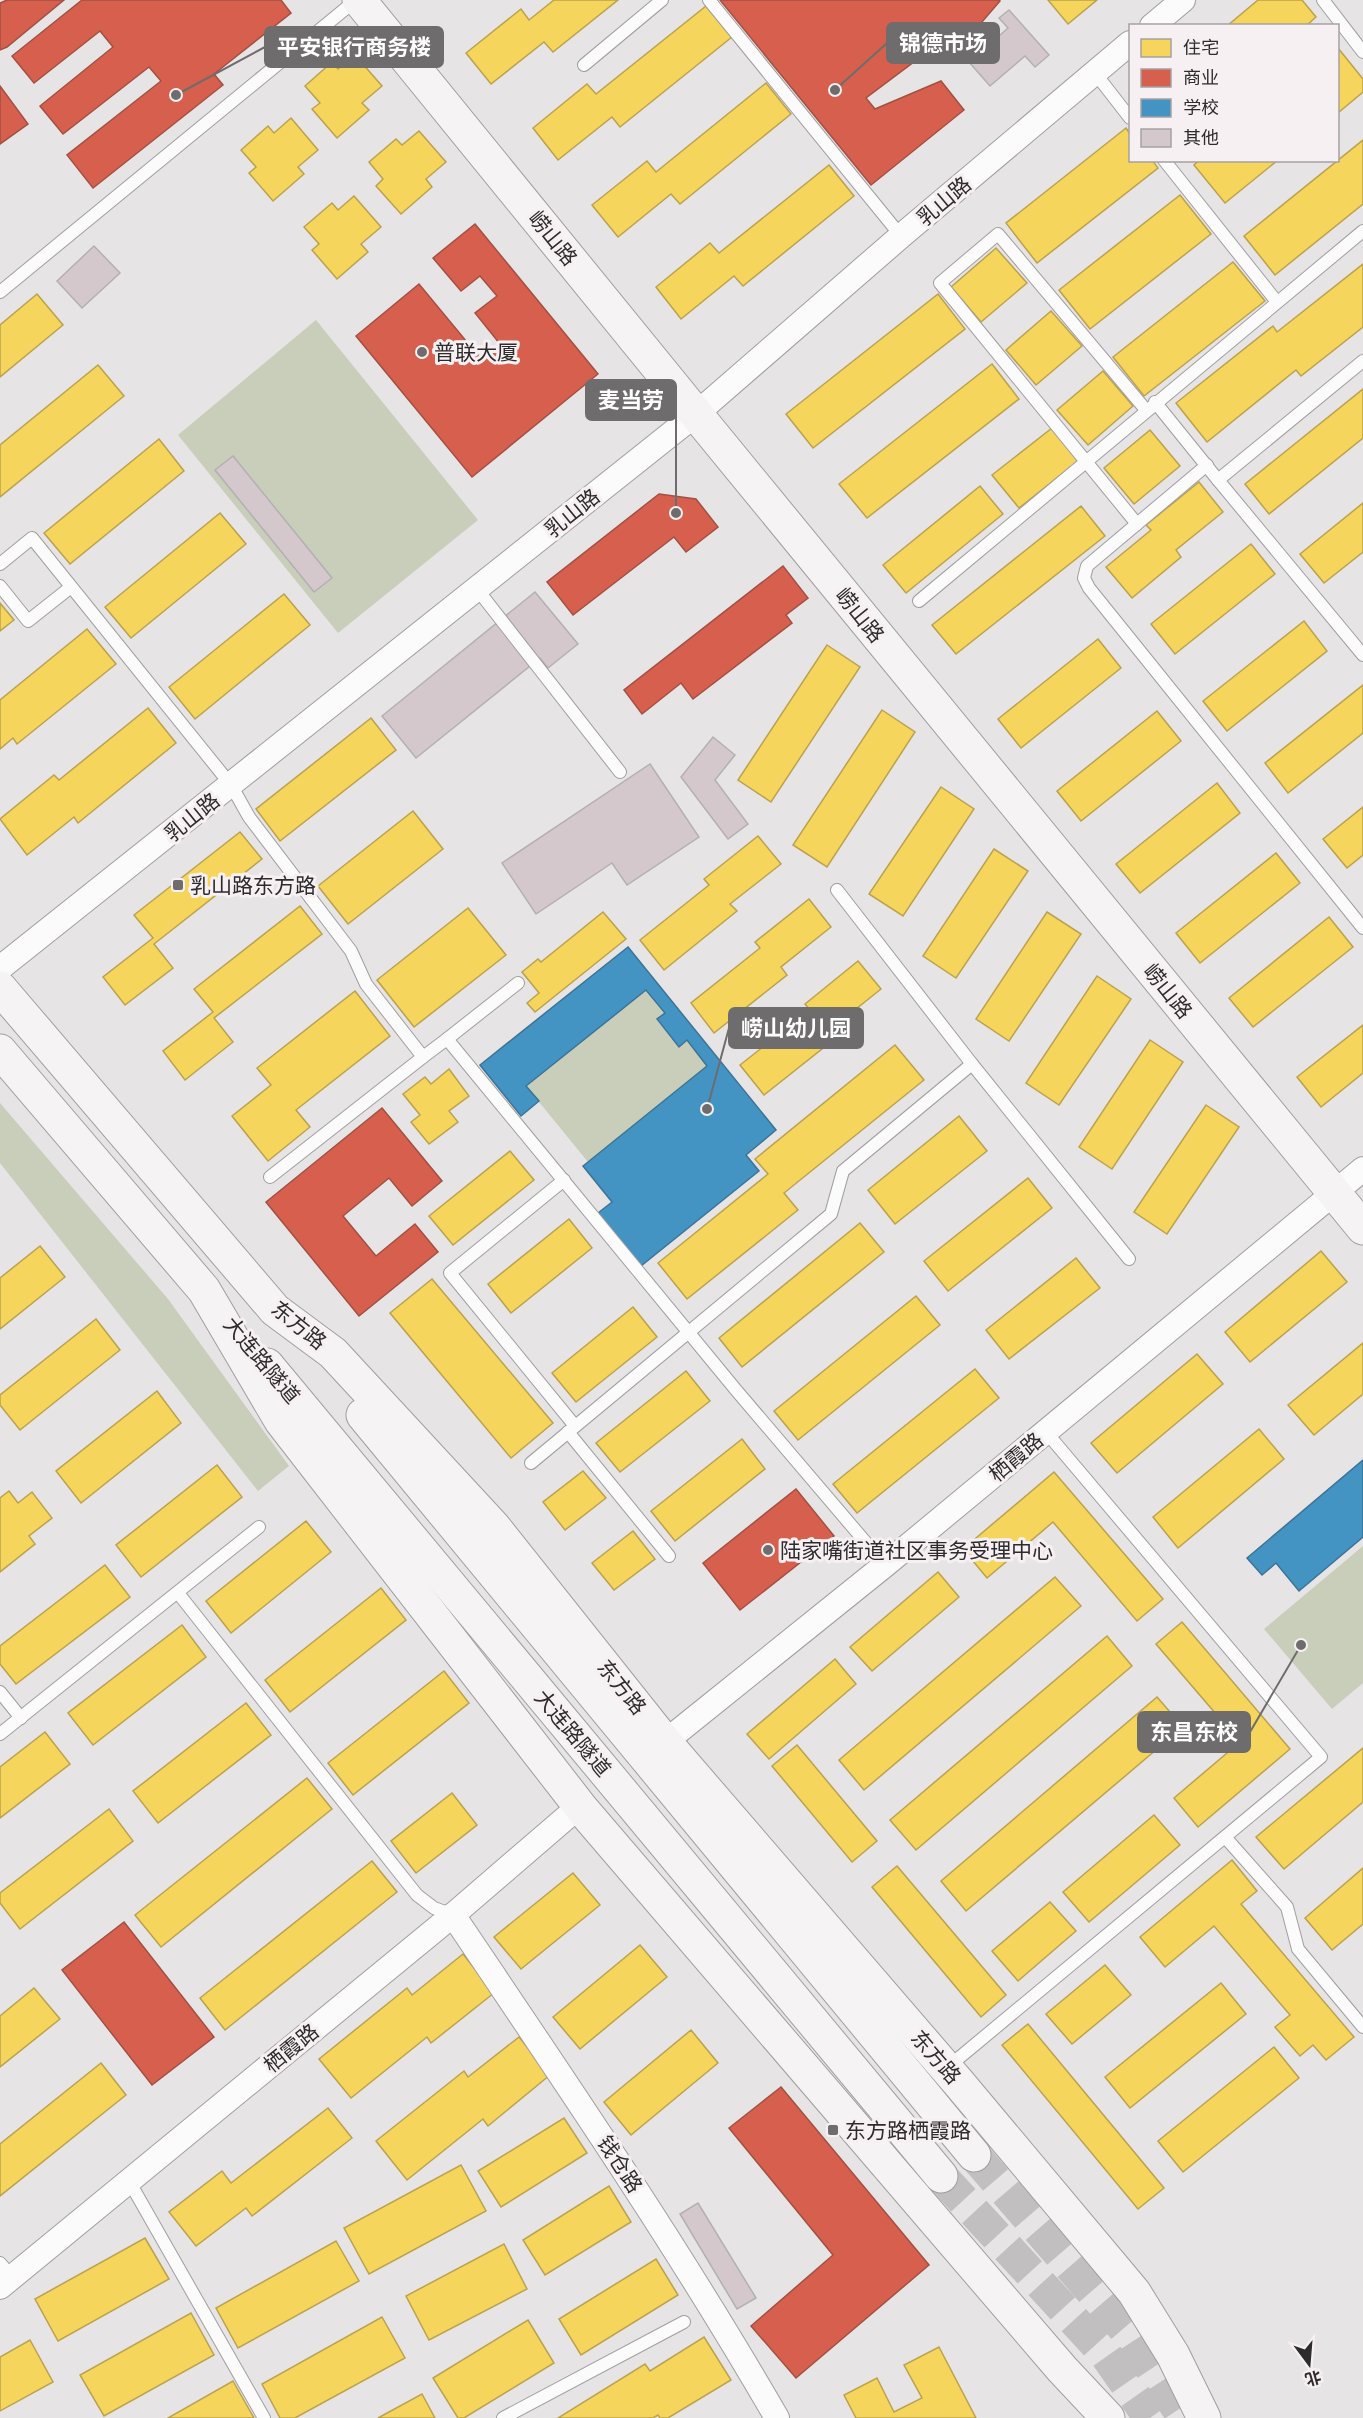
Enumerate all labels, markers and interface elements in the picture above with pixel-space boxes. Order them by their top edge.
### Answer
callout: 锦德市场 [887,23,999,63]
legend [1129,24,1339,162]
callout: 平安银行商务楼 [265,27,443,67]
text: 锦德市场 [899,29,987,57]
text: 平安银行商务楼 [277,33,431,61]
text: 住宅 [1183,36,1219,59]
text: 商业 [1183,66,1219,89]
text: 学校 [1183,96,1219,119]
text: 其他 [1183,126,1219,149]
street label: 乳山路 [911,170,977,232]
street label: 崂山路 [523,205,583,271]
place label: 普联大厦 [434,339,518,366]
marker: 普联大厦 [415,345,429,359]
callout: 麦当劳 [586,380,676,420]
text: 麦当劳 [598,386,664,414]
street label: 乳山路 [539,483,605,543]
street label: 崂山路 [830,582,890,648]
street label: 乳山路 [159,787,225,847]
place label: 乳山路东方路 [190,872,316,899]
marker: 乳山路东方路 [171,878,185,892]
street label: 崂山路 [1138,958,1198,1024]
callout: 崂山幼儿园 [729,1008,863,1048]
text: 崂山幼儿园 [741,1014,851,1042]
street label: 东方路 [266,1295,332,1355]
street label: 大连路隧道 [218,1311,306,1409]
street label: 栖霞路 [983,1426,1049,1488]
place label: 陆家嘴街道社区事务受理中心 [780,1537,1053,1564]
marker: 陆家嘴街道社区事务受理中心 [761,1543,775,1557]
street label: 东方路 [592,1654,652,1720]
street label: 大连路隧道 [529,1684,617,1782]
callout: 东昌东校 [1138,1712,1250,1752]
text: 东昌东校 [1150,1718,1238,1746]
street label: 栖霞路 [258,2018,324,2078]
street label: 东方路 [905,2024,967,2090]
place label: 东方路栖霞路 [845,2117,971,2144]
marker: 东方路栖霞路 [826,2123,840,2137]
street label: 钱仓路 [592,2130,648,2198]
north arrow [1279,2334,1339,2394]
text: 北 [1303,2367,1324,2390]

